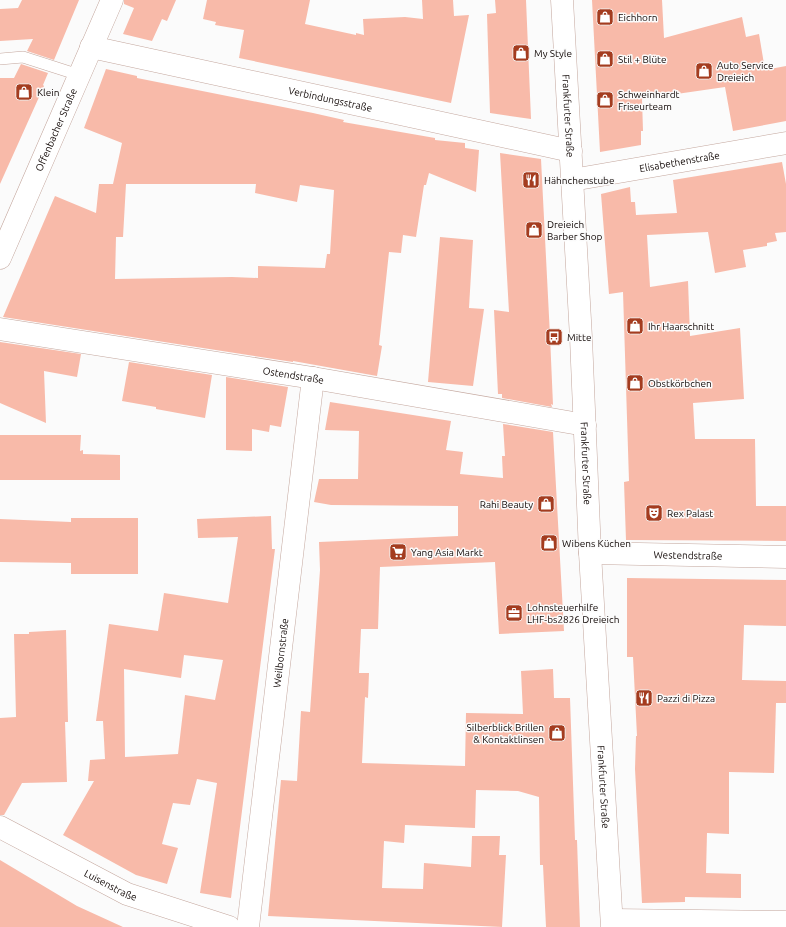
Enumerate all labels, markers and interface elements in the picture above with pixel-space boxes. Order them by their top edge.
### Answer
shop icon: Eichhorn [595,7,615,27]
place label: Eichhorn [618,12,657,23]
shop icon: My Style [511,43,531,63]
place label: My Style [534,48,572,59]
shop icon: Stil + Blüte [595,49,615,69]
place label: Stil + Blüte [618,54,667,65]
place label: Auto Service Dreieich [717,60,773,83]
shop icon: Auto Service Dreieich [694,61,714,81]
street label: Frankfurter Straße [560,74,576,158]
shop icon: Klein [14,82,34,102]
street label: Verbindungsstraße [287,85,373,114]
street label: Offenbacher Straße [33,87,79,173]
place label: Klein [37,87,59,98]
place label: Schweinhardt Friseurteam [618,89,679,112]
shop icon: Schweinhardt Friseurteam [595,90,615,110]
street label: Elisabethenstraße [639,150,720,174]
restaurant icon: Hähnchenstube [521,170,541,190]
place label: Hähnchenstube [544,175,614,186]
place label: Dreieich Barber Shop [547,219,603,242]
shop icon: Dreieich Barber Shop [524,220,544,240]
shop icon: Ihr Haarschnitt [625,316,645,336]
place label: Ihr Haarschnitt [648,321,714,332]
bus stop icon: Mitte [544,327,564,347]
place label: Mitte [567,332,591,343]
street label: Ostendstraße [262,365,325,386]
shop icon: Obstkörbchen [625,373,645,393]
place label: Obstkörbchen [648,378,712,389]
street label: Frankfurter Straße [579,422,593,505]
shop icon: Rahi Beauty [536,494,556,514]
place label: Rahi Beauty [480,499,533,510]
theatre icon: Rex Palast [644,503,664,523]
place label: Rex Palast [667,508,713,519]
shop icon: Wibens Küchen [539,533,559,553]
place label: Wibens Küchen [562,538,631,549]
supermarket icon: Yang Asia Markt [388,542,408,562]
place label: Yang Asia Markt [411,547,483,558]
street label: Westendstraße [653,549,722,562]
place label: Lohnsteuerhilfe LHF-bs2826 Dreieich [527,602,619,625]
office icon: Lohnsteuerhilfe LHF-bs2826 Dreieich [504,603,524,623]
street label: Weilbornstraße [271,618,291,688]
restaurant icon: Pazzi di Pizza [634,688,654,708]
place label: Pazzi di Pizza [657,693,715,704]
place label: Silberblick Brillen & Kontaktlinsen [467,722,544,745]
shop icon: Silberblick Brillen & Kontaktlinsen [547,723,567,743]
street label: Frankfurter Straße [595,745,611,829]
street label: Luisenstraße [82,867,138,903]

